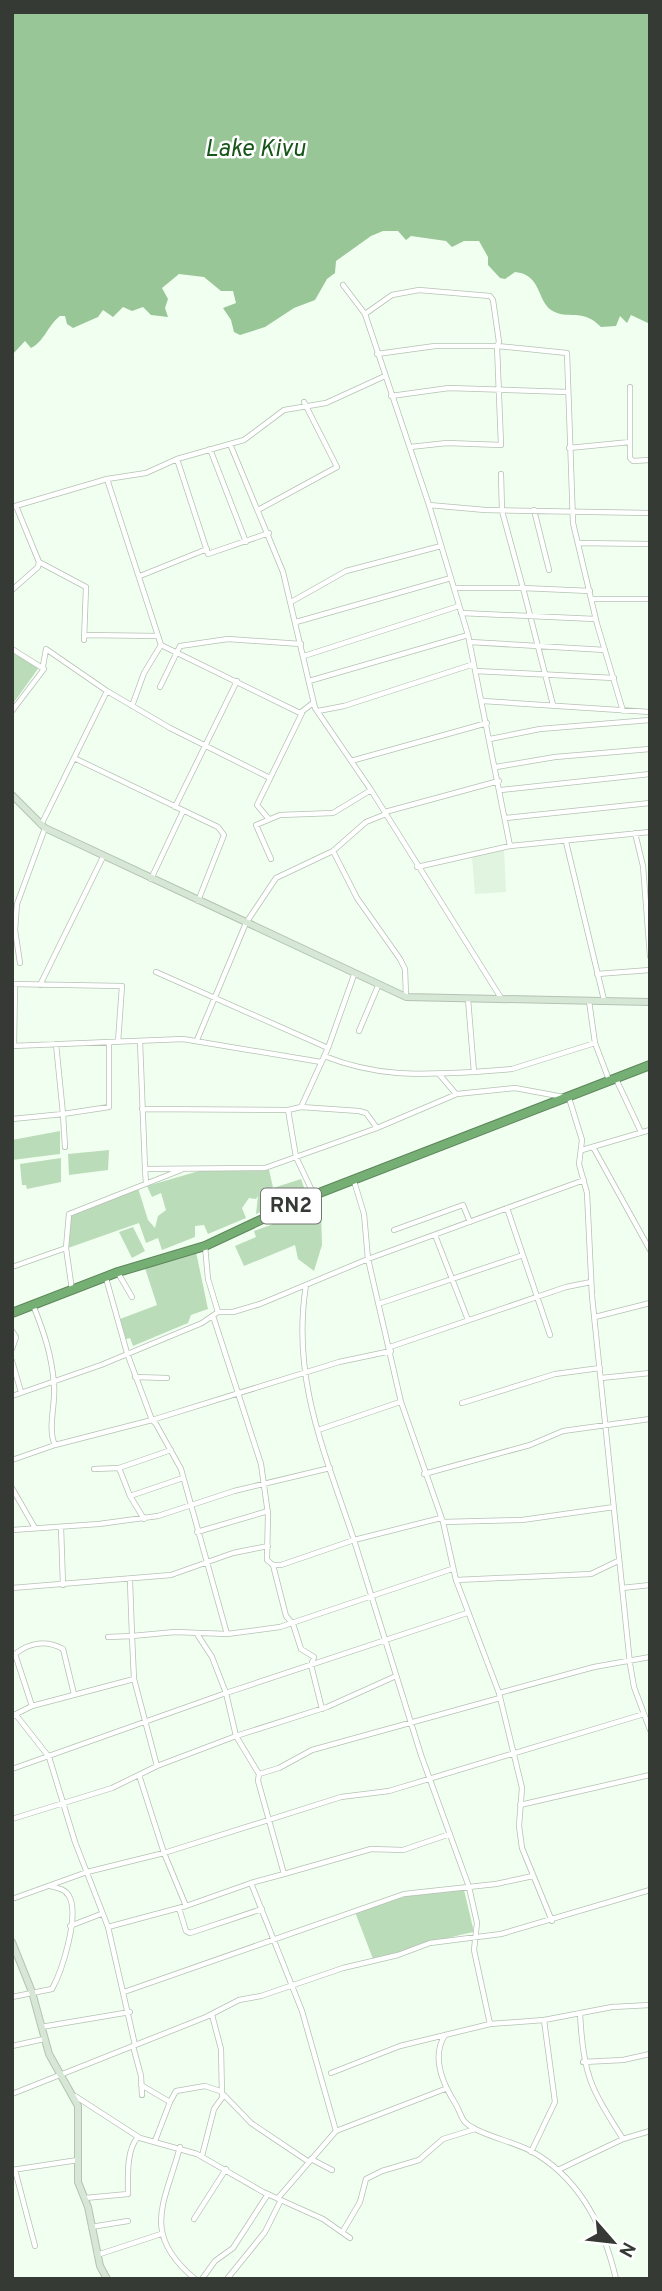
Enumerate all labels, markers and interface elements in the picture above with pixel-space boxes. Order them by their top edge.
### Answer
water label: Lake Kivu [205,135,306,165]
road number: RN2 [261,1188,321,1224]
north arrow [578,2207,648,2277]
text: N [612,2237,640,2261]

